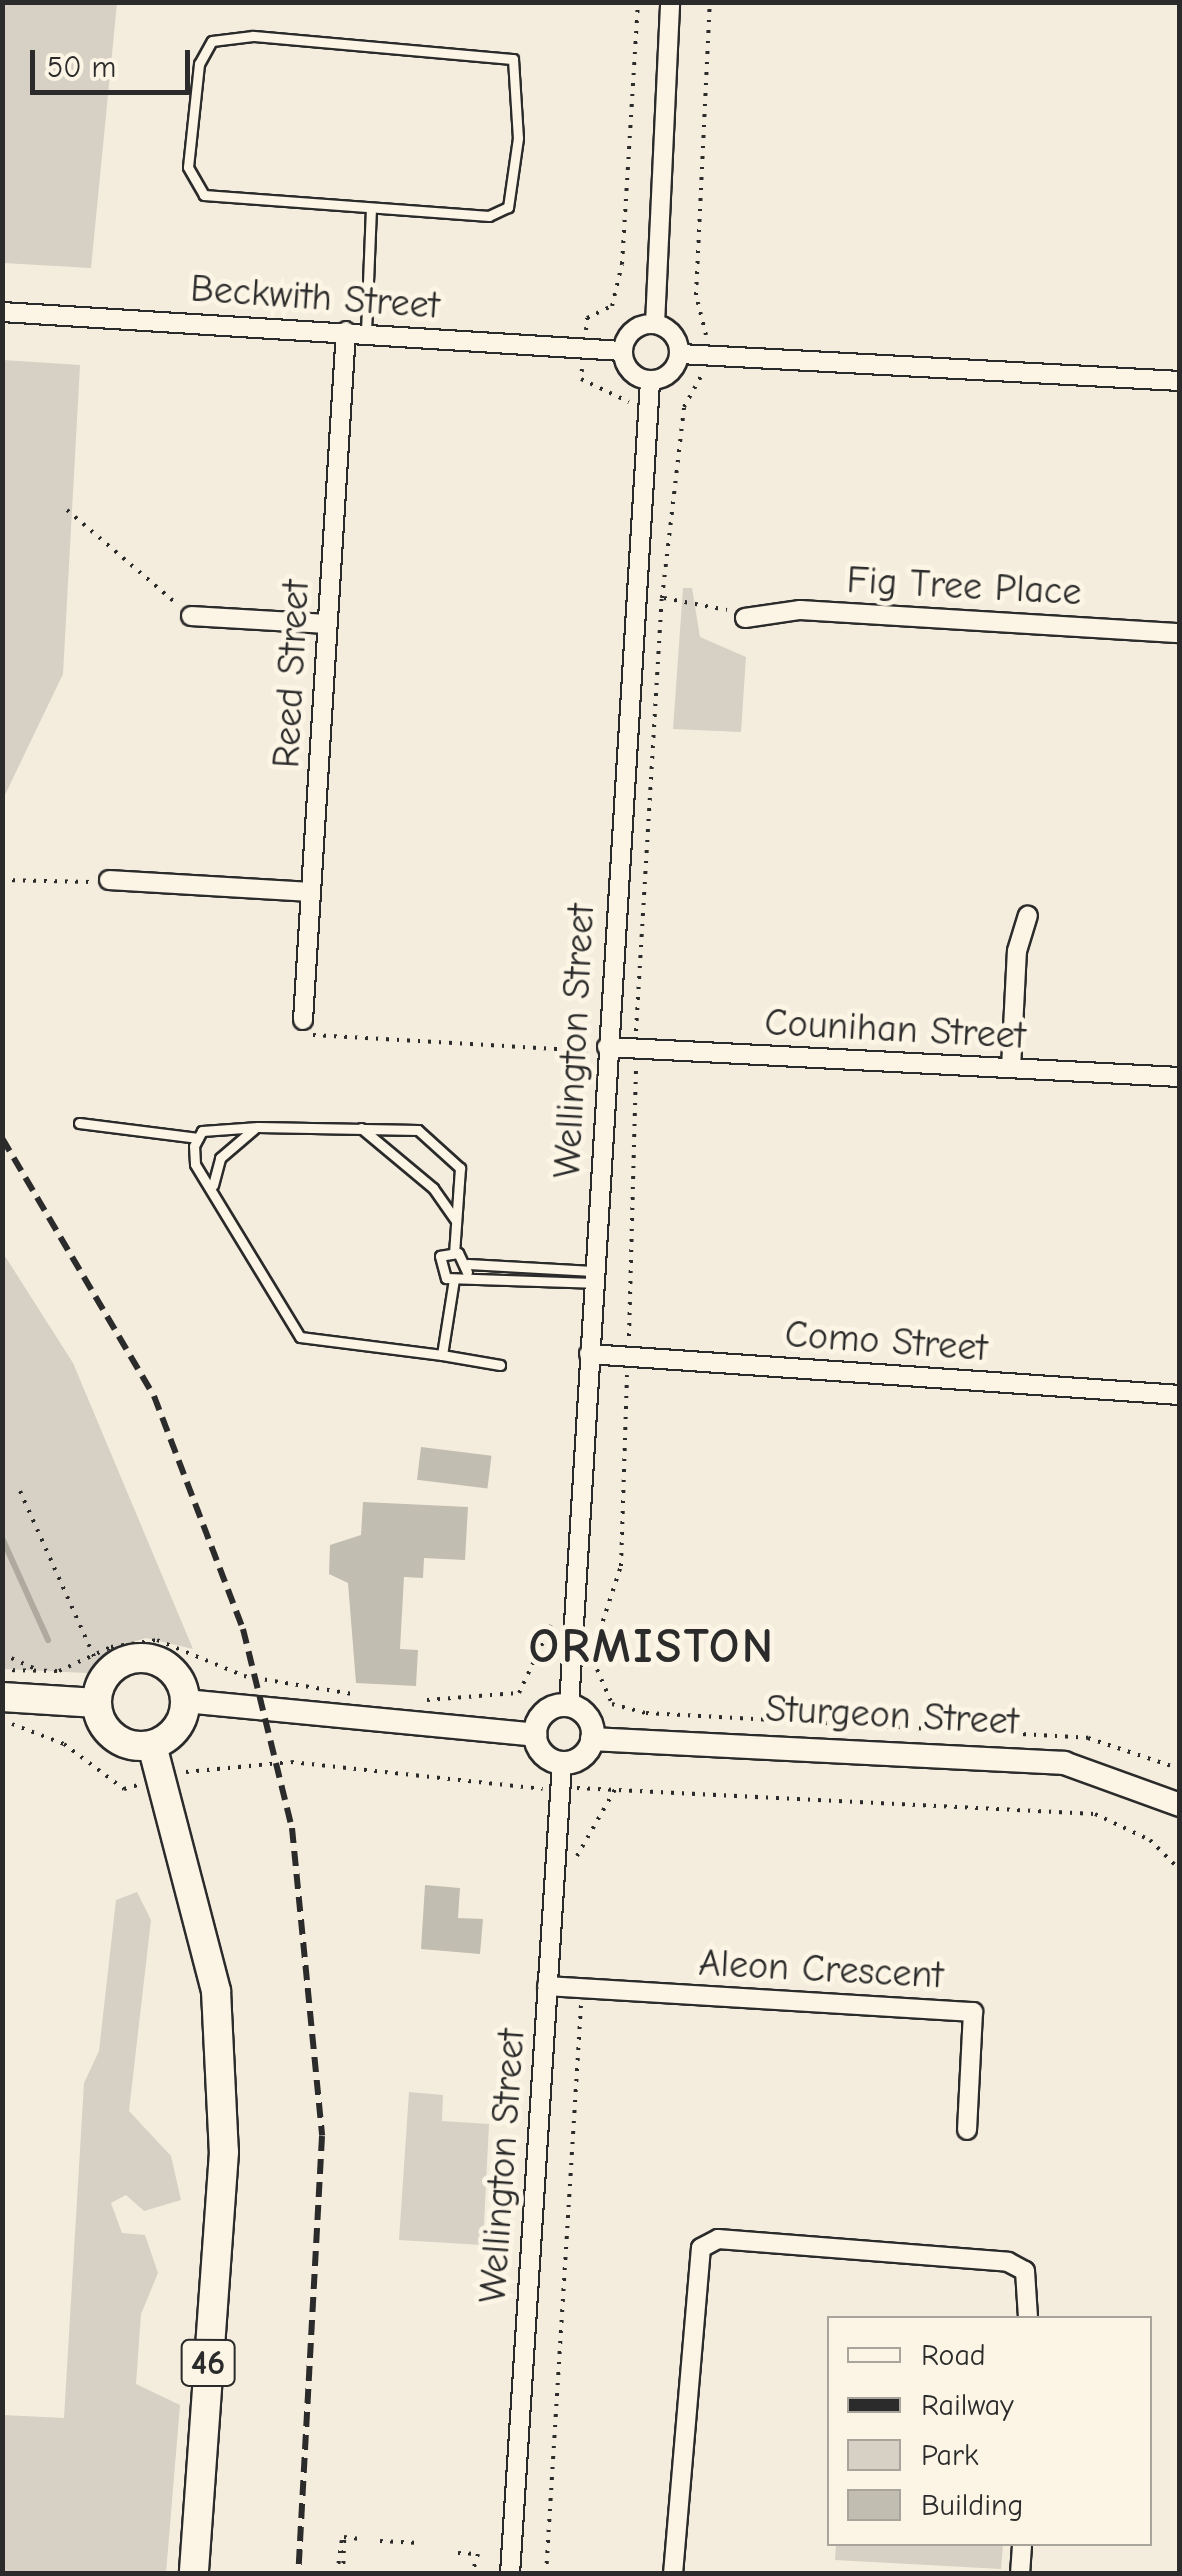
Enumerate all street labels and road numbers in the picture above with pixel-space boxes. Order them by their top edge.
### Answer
street label: Beckwith Street [189,267,441,329]
street label: Fig Tree Place [846,558,1082,616]
street label: Reed Street [264,579,320,769]
street label: Wellington Street [545,903,605,1179]
street label: Counihan Street [763,1000,1027,1060]
street label: Como Street [783,1312,989,1372]
street label: Sturgeon Street [764,1687,1020,1745]
street label: Aleon Crescent [698,1941,944,1999]
street label: Wellington Street [471,2027,535,2305]
road number: 46 [180,2333,236,2393]

